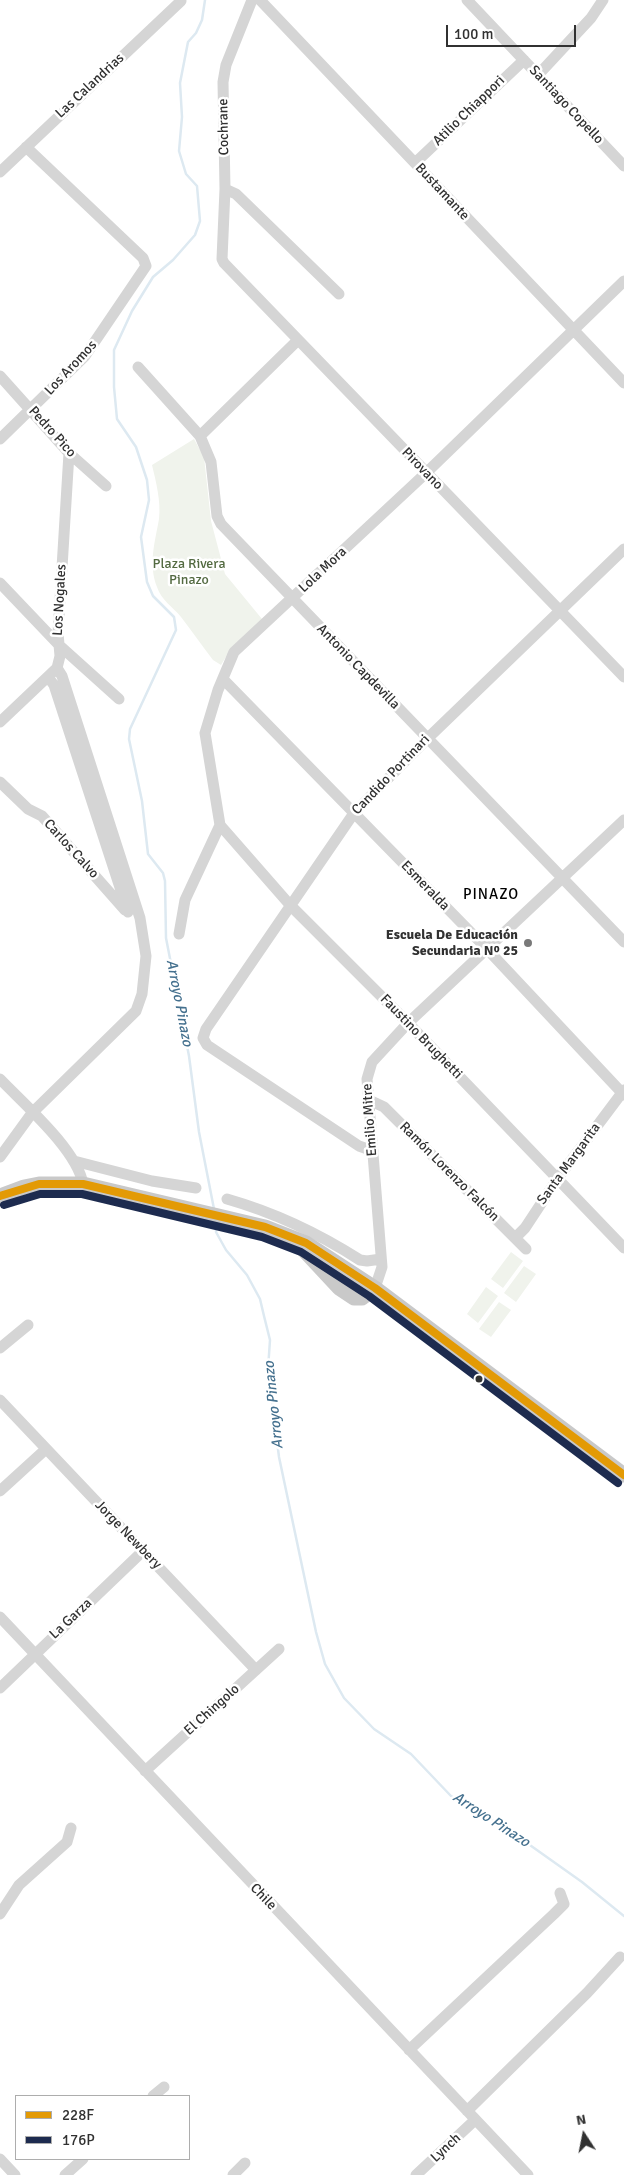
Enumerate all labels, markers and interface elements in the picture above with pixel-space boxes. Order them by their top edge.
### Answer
scale bar [449,15,579,47]
text: 100 m [454,25,494,43]
street label: Las Calandrias [52,50,128,122]
street label: Santiago Copello [525,62,607,148]
street label: Atilio Chiappori [430,72,508,150]
street label: Cochrane [215,99,233,155]
street label: Bustamante [411,160,473,224]
street label: Los Aromos [41,337,101,399]
street label: Pedro Pico [25,403,79,461]
street label: Pirovano [398,444,446,494]
street label: Lola Mora [296,544,350,596]
park label: Plaza Rivera Pinazo [152,556,226,588]
street label: Los Nogales [50,564,70,636]
street label: Antonio Capdevilla [313,621,403,713]
street label: Candido Portinari [348,731,434,819]
street label: Carlos Calvo [40,816,102,882]
street label: Esmeralda [397,858,453,914]
district label: PINAZO [462,886,520,904]
place label: Escuela De Educación Secundaria Nº 25 [386,927,518,960]
marker: Escuela De Educación Secundaria Nº 25 [522,937,534,949]
water label: Arroyo Pinazo [162,958,196,1048]
street label: Faustino Brughetti [376,991,466,1083]
street label: Emilio Mitre [359,1083,381,1157]
street label: Ramón Lorenzo Falcón [396,1119,502,1225]
street label: Santa Margarita [534,1120,604,1208]
water label: Arroyo Pinazo [260,1360,288,1450]
unlabelled marker [474,1374,484,1384]
street label: Jorge Newbery [91,1497,165,1573]
street label: La Garza [46,1595,96,1643]
street label: El Chingolo [181,1681,243,1739]
water label: Arroyo Pinazo [449,1788,533,1852]
street label: Chile [246,1880,280,1914]
legend [15,2095,190,2160]
text: 228F [62,2106,94,2124]
north arrow [559,2110,609,2160]
text: N [575,2111,587,2129]
street label: Lynch [427,2130,465,2166]
text: 176P [62,2131,95,2149]

